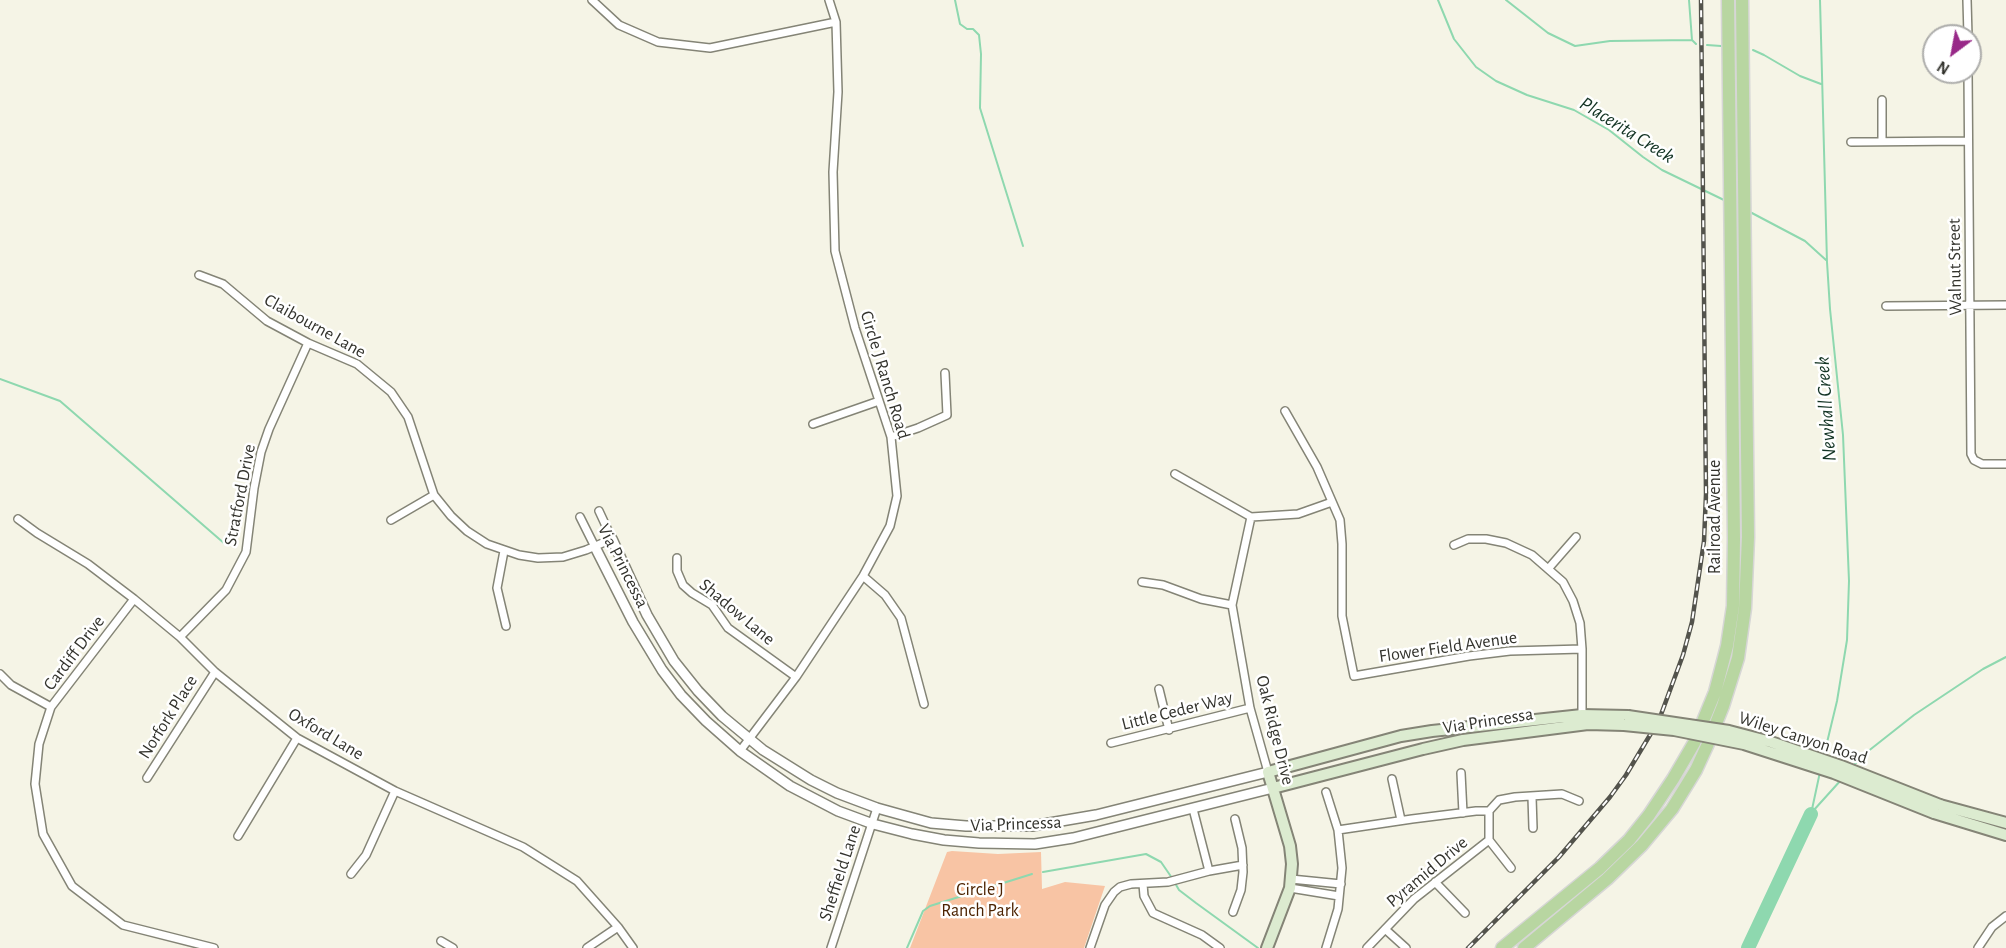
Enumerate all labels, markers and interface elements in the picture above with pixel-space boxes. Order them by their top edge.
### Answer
north arrow [1922,24,1982,84]
text: N [1935,58,1952,77]
water label: Placerita Creek [1575,91,1679,169]
street label: Walnut Street [1943,218,1967,316]
street label: Claibourne Lane [260,289,370,363]
street label: Circle J Ranch Road [855,308,915,442]
water label: Newhall Creek [1810,356,1842,462]
street label: Stratford Drive [220,442,260,548]
street label: Railroad Avenue [1704,460,1726,574]
street label: Via Princessa [593,520,653,612]
street label: Shadow Lane [695,574,779,650]
street label: Cardiff Drive [39,611,109,695]
street label: Flower Field Avenue [1377,627,1519,667]
street label: Norfork Place [134,671,202,763]
street label: Oak Ridge Drive [1251,673,1299,787]
street label: Little Ceder Way [1119,687,1235,735]
street label: Oxford Lane [284,703,368,765]
street label: Via Princessa [1441,703,1535,739]
street label: Wiley Canyon Road [1736,707,1870,769]
street label: Via Princessa [970,812,1062,836]
street label: Sheffield Lane [814,822,866,924]
street label: Pyramid Drive [1382,832,1472,912]
park label: Circle J Ranch Park [941,879,1019,922]

